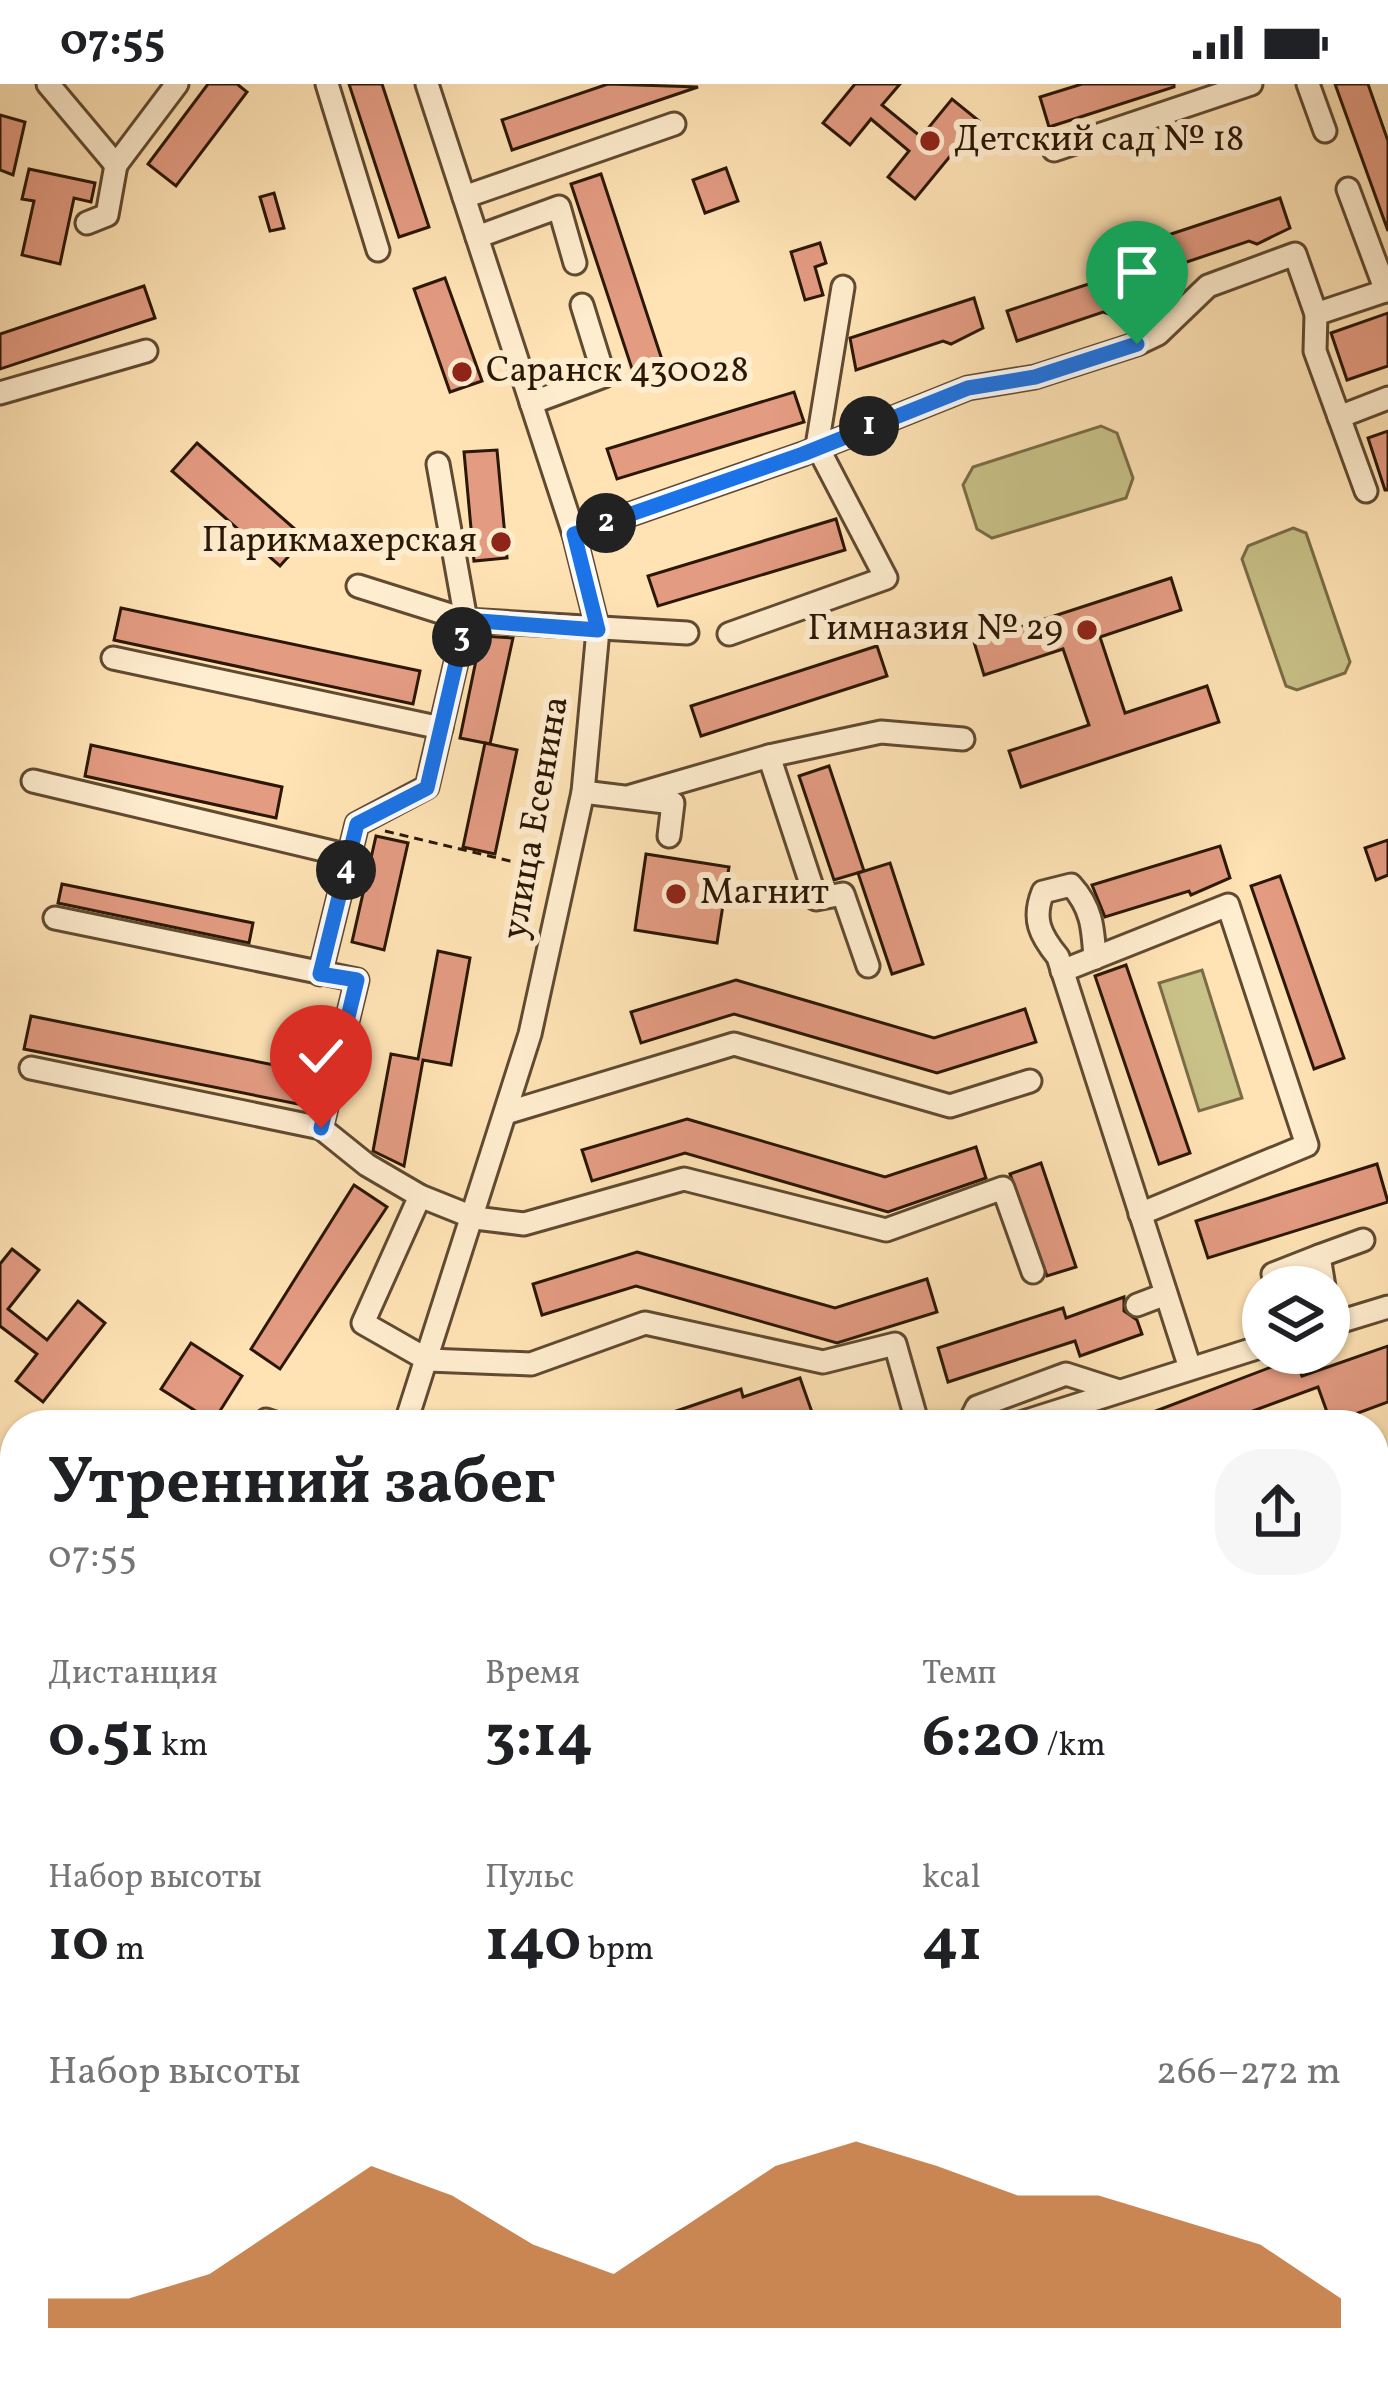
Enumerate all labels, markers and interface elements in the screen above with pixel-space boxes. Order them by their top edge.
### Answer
text: 07:55 [60,11,165,74]
place label: Детский сад № 18 [954,116,1244,166]
marker: Детский сад № 18 [917,128,943,154]
pin [1086,221,1188,344]
icon: arrive [1104,239,1170,305]
place label: Саранск 430028 [486,347,749,397]
marker: Саранск 430028 [449,359,475,385]
pin: 1 [839,396,899,456]
text: 1 [862,403,876,449]
pin: 2 [576,493,636,553]
text: 2 [597,500,615,546]
place label: Парикмахерская [202,517,477,567]
marker: Парикмахерская [488,529,514,555]
place label: Гимназия № 29 [807,605,1063,655]
pin: 3 [432,607,492,667]
text: 3 [454,614,470,660]
marker: Гимназия № 29 [1074,617,1100,643]
street label: улица Есенина [491,693,583,943]
pin: 4 [316,840,376,900]
text: 4 [336,847,356,893]
place label: Магнит [700,869,829,919]
marker: Магнит [663,881,689,907]
pin [270,1005,372,1128]
icon: check [288,1023,354,1089]
map controls [1242,1266,1350,1374]
button: layers [1242,1266,1350,1374]
text: Утренний забег [48,1439,555,1531]
button: share [1215,1449,1341,1575]
text: 07:55 [48,1530,137,1584]
text: Дистанция [48,1652,218,1698]
text: Время [485,1652,580,1698]
text: Темп [922,1652,996,1698]
text: 0.51 [48,1698,154,1781]
text: 3:14 [485,1698,593,1781]
text: 6:20 [922,1698,1040,1781]
text: km [154,1724,208,1770]
text: /km [1040,1724,1106,1770]
text: Набор высоты [48,1856,262,1902]
text: Пульс [485,1856,574,1902]
text: kcal [922,1856,981,1902]
text: 10 [48,1902,109,1985]
text: 140 [485,1902,581,1985]
text: 41 [922,1902,982,1985]
text: m [109,1928,145,1974]
text: bpm [581,1928,654,1974]
text: Набор высоты [48,2046,301,2100]
text: 266–272 m [1156,2046,1341,2100]

